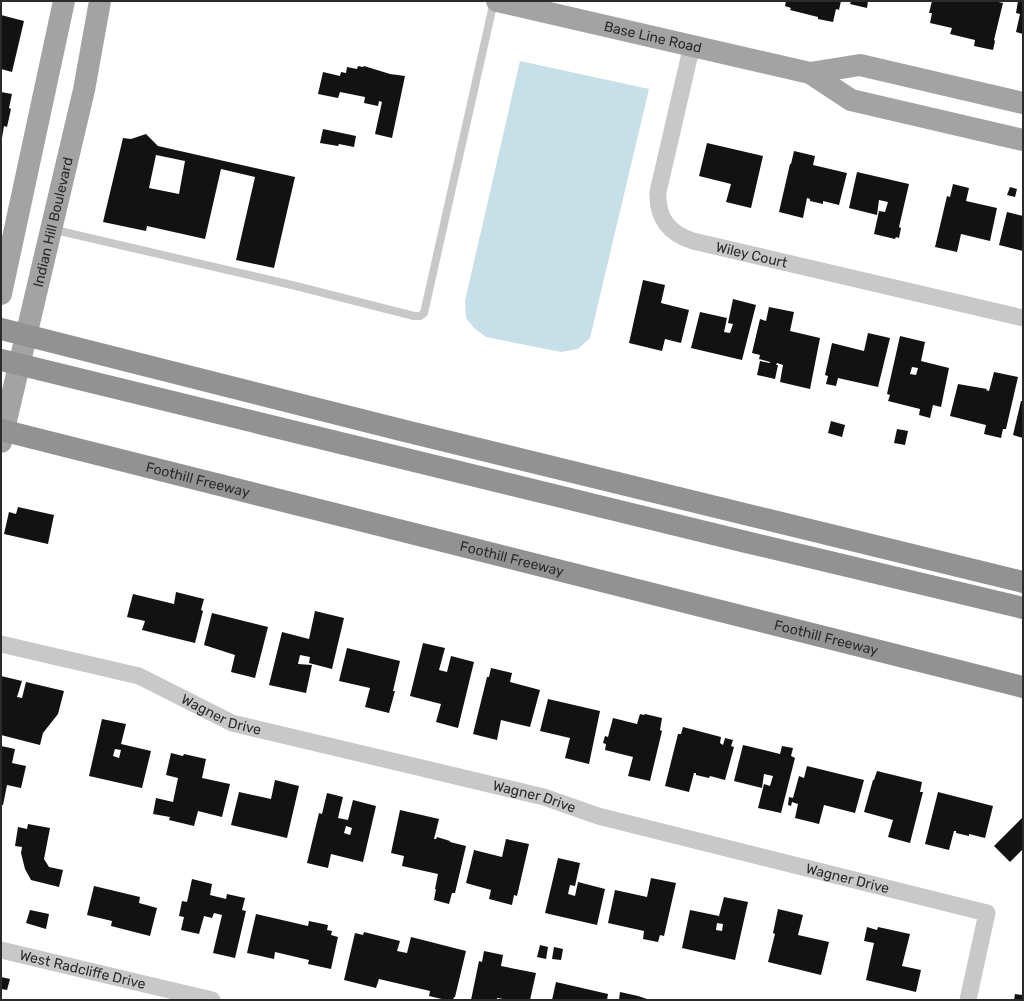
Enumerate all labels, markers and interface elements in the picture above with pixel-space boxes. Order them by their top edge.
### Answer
street label: Base Line Road [602,17,703,56]
street label: Indian Hill Boulevard [29,155,76,289]
street label: Wiley Court [714,238,790,271]
street label: Foothill Freeway [144,458,252,501]
street label: Foothill Freeway [458,537,566,580]
street label: Foothill Freeway [772,616,880,659]
street label: Wagner Drive [179,690,263,738]
street label: Wagner Drive [491,777,578,816]
street label: Wagner Drive [804,860,891,897]
street label: West Radcliffe Drive [18,946,148,993]

